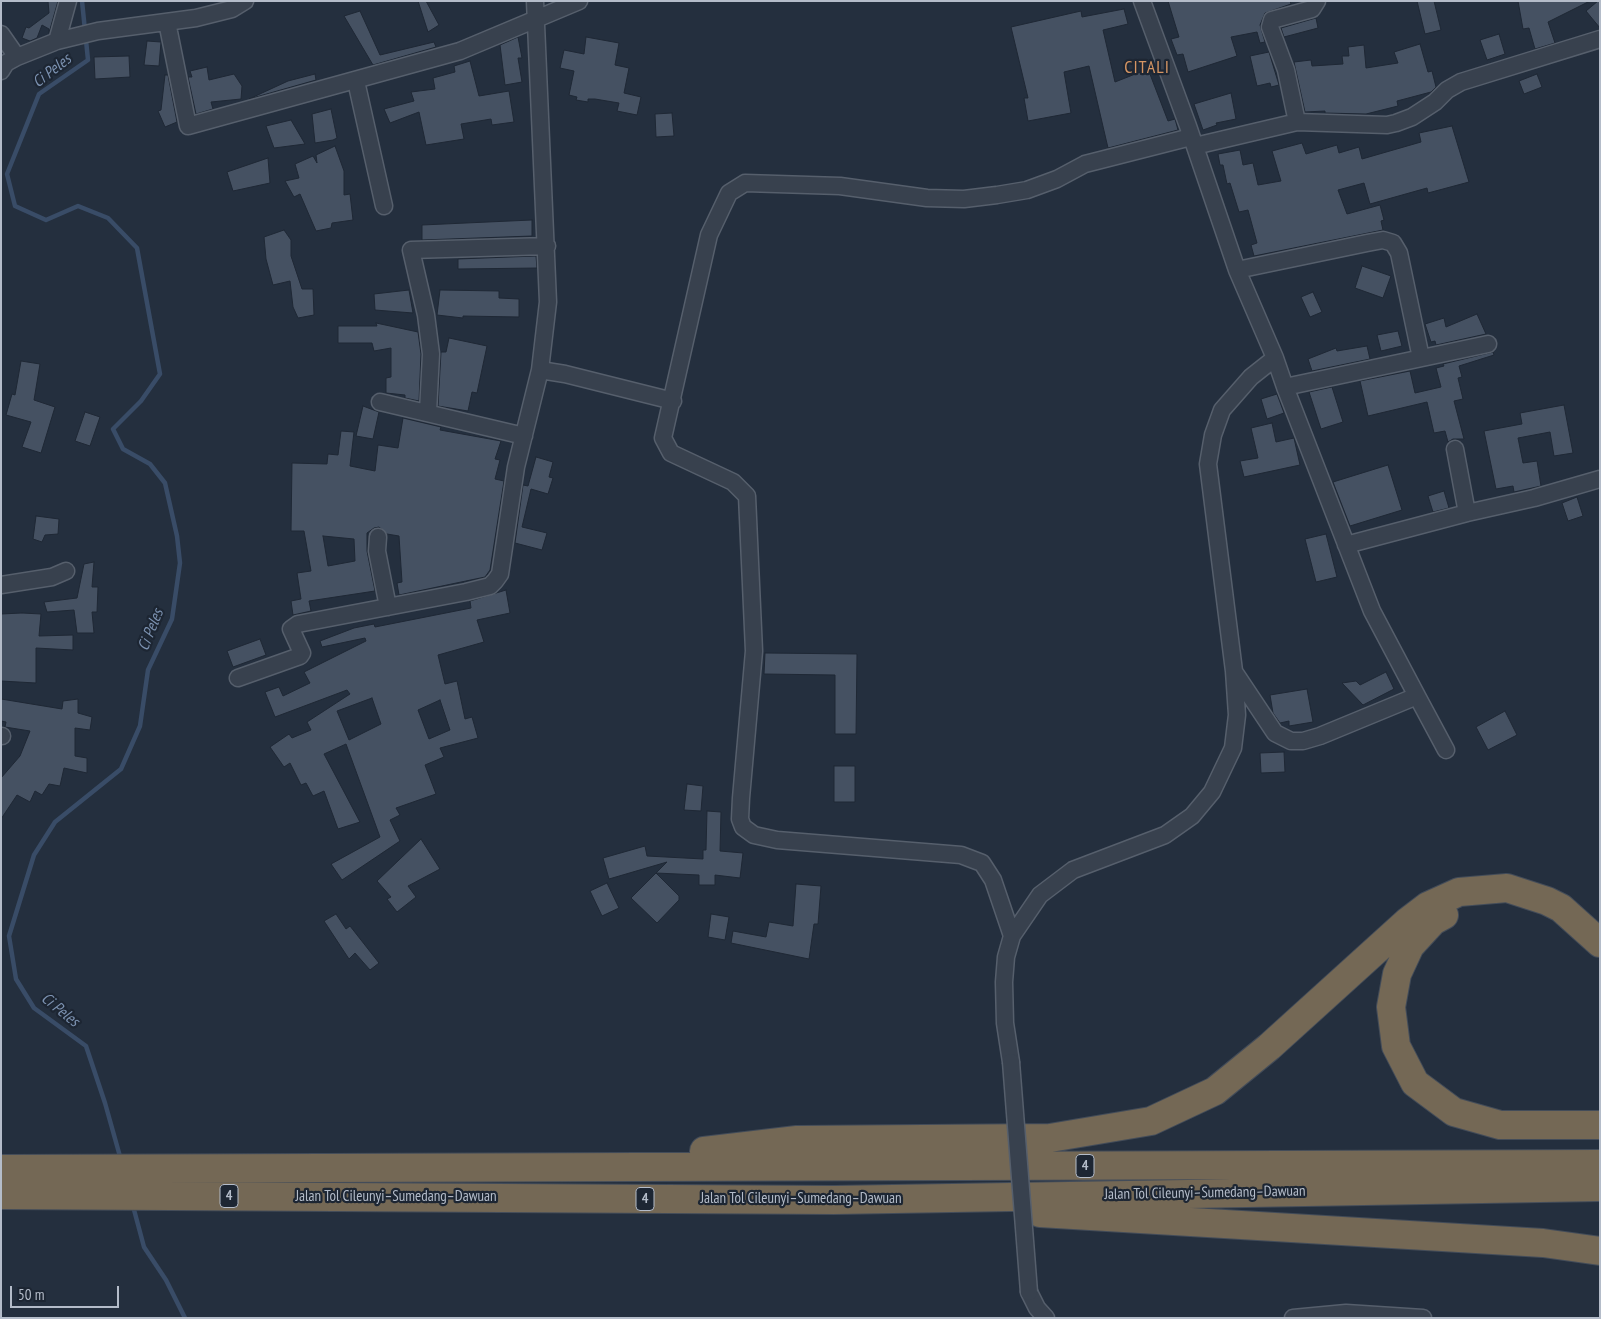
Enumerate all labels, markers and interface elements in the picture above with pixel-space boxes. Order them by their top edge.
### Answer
water label: Ci Peles [29,50,75,92]
district label: CITALI [1123,57,1171,79]
water label: Ci Peles [134,606,168,654]
water label: Ci Peles [37,989,83,1031]
road number: 4 [1076,1154,1094,1178]
street label: Jalan Tol Cileunyi–Sumedang–Dawuan [1104,1182,1306,1204]
road number: 4 [220,1184,238,1208]
street label: Jalan Tol Cileunyi–Sumedang–Dawuan [295,1188,497,1206]
road number: 4 [636,1188,654,1210]
street label: Jalan Tol Cileunyi–Sumedang–Dawuan [700,1190,902,1208]
scale bar [12,1276,121,1308]
text: 50 m [18,1285,44,1304]

